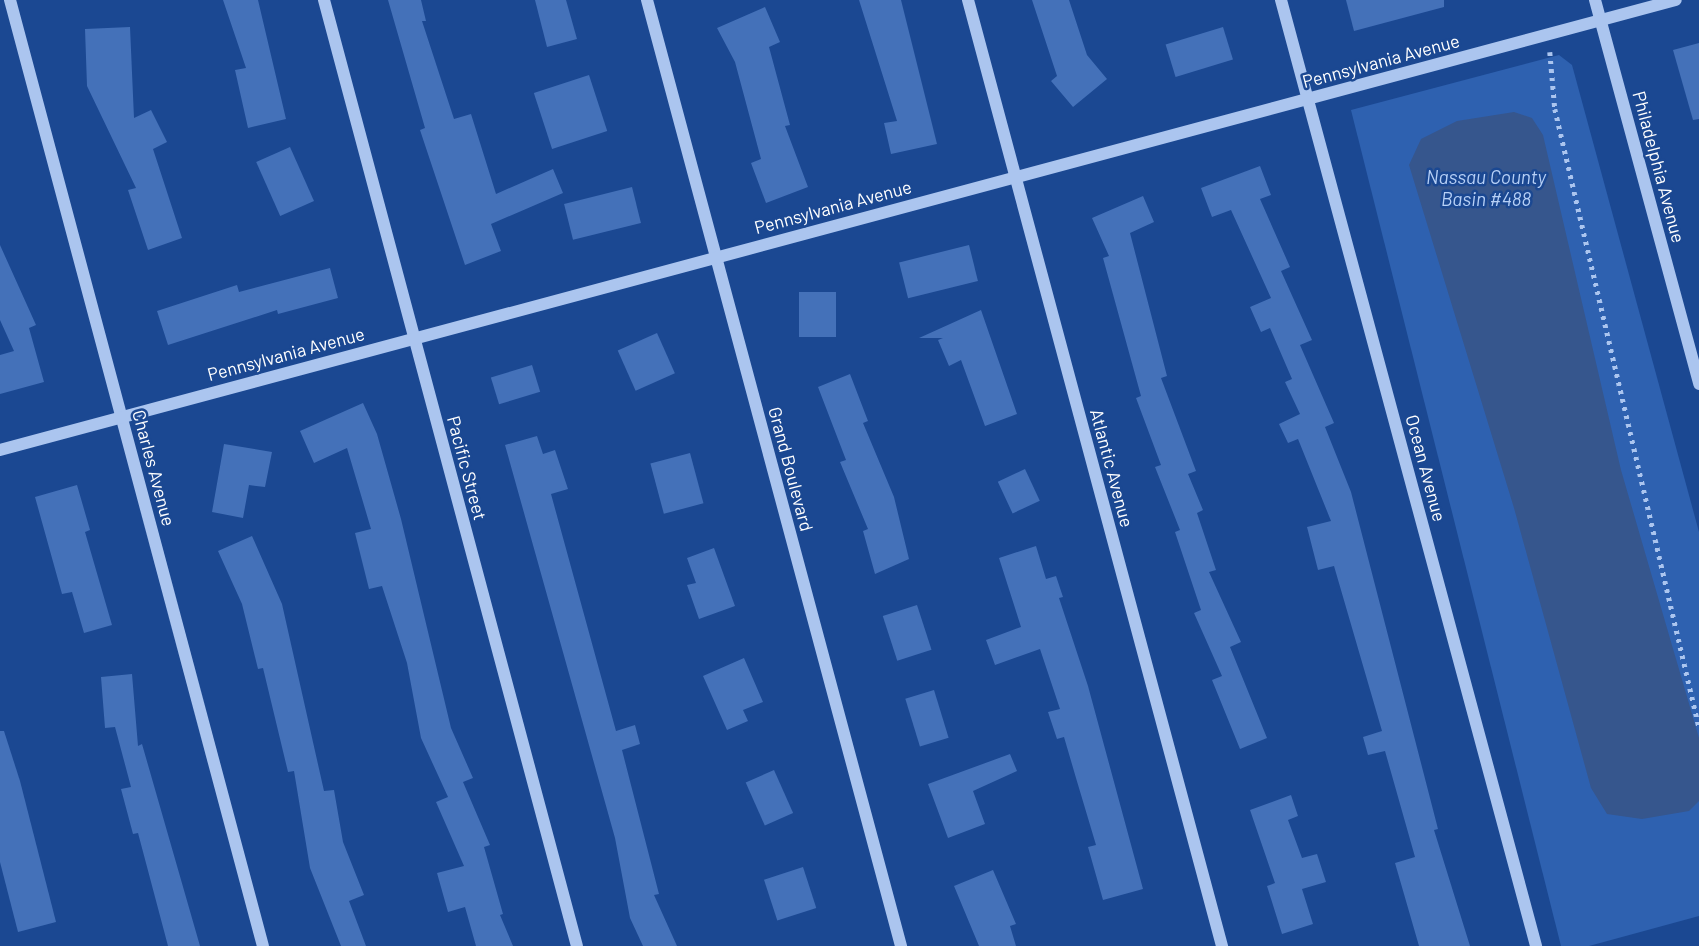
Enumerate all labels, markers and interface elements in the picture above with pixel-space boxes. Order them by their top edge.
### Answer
street label: Pennsylvania Avenue [1300,30,1462,92]
street label: Philadelphia Avenue [1628,89,1690,245]
water label: Nassau County Basin #488 [1426,166,1546,210]
street label: Pennsylvania Avenue [752,176,914,238]
street label: Pennsylvania Avenue [205,323,367,385]
street label: Grand Boulevard [764,404,818,534]
street label: Atlantic Avenue [1086,406,1138,530]
street label: Charles Avenue [128,408,180,528]
street label: Ocean Avenue [1401,412,1451,524]
street label: Pacific Street [443,414,491,522]

